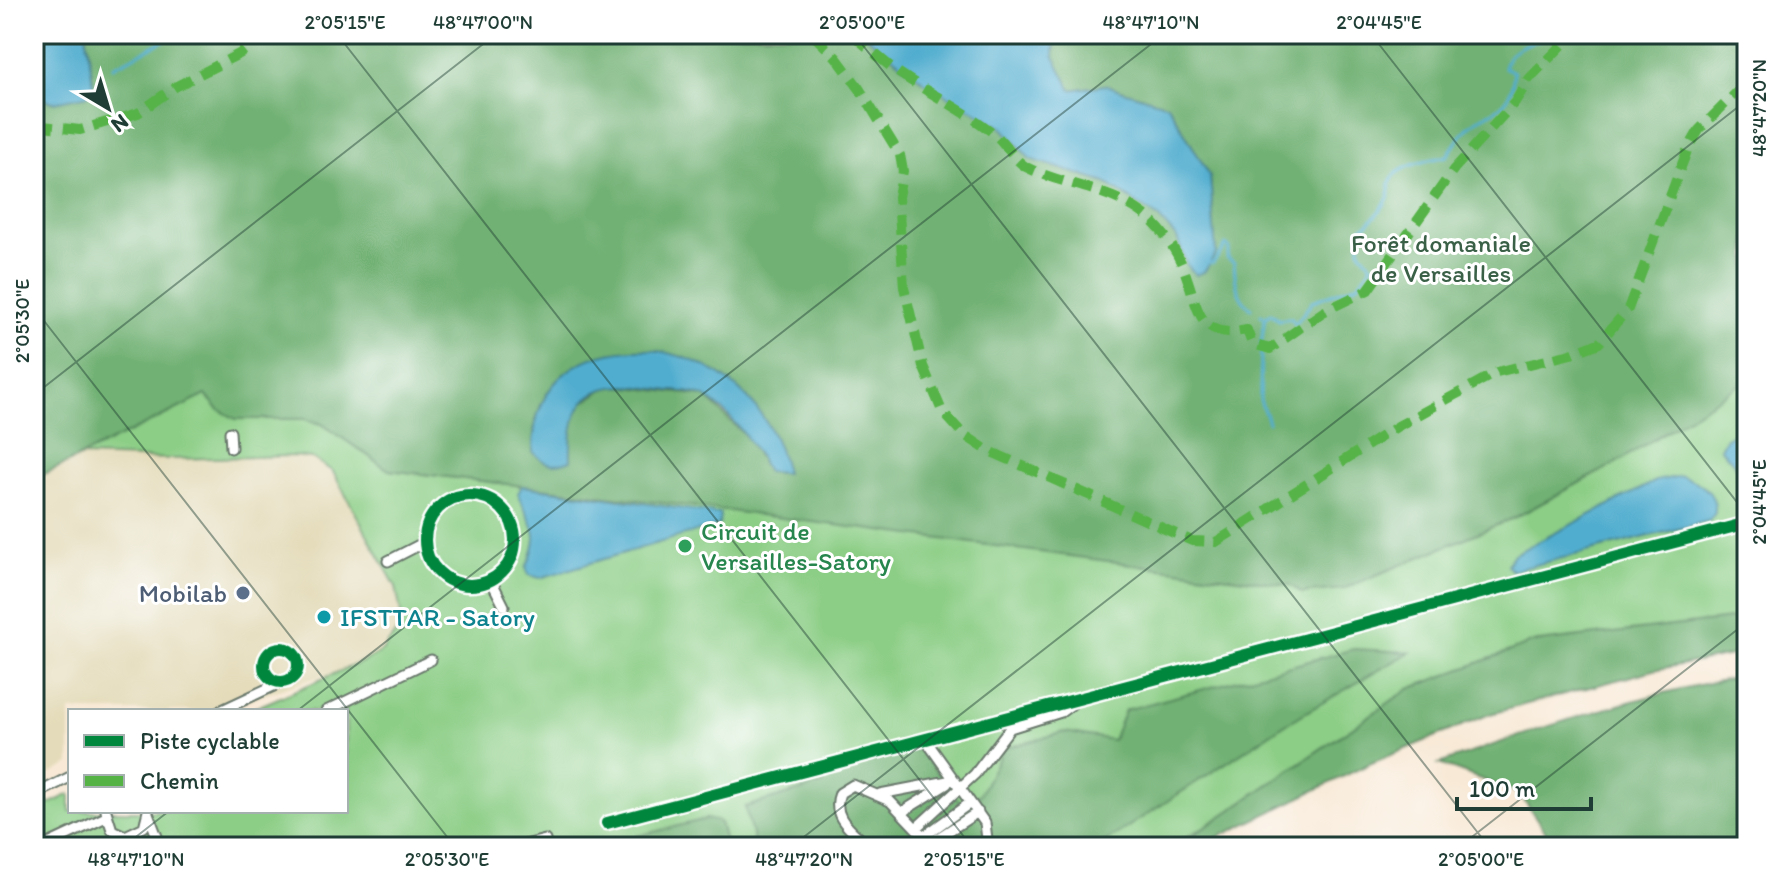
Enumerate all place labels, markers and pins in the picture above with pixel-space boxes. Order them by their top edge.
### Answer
place label: Circuit de Versailles-Satory [701,515,891,577]
marker: Circuit de Versailles-Satory [676,537,694,555]
place label: Mobilab [139,577,227,609]
marker: Mobilab [234,584,252,602]
place label: IFSTTAR - Satory [340,601,535,633]
marker: IFSTTAR - Satory [315,608,333,626]

